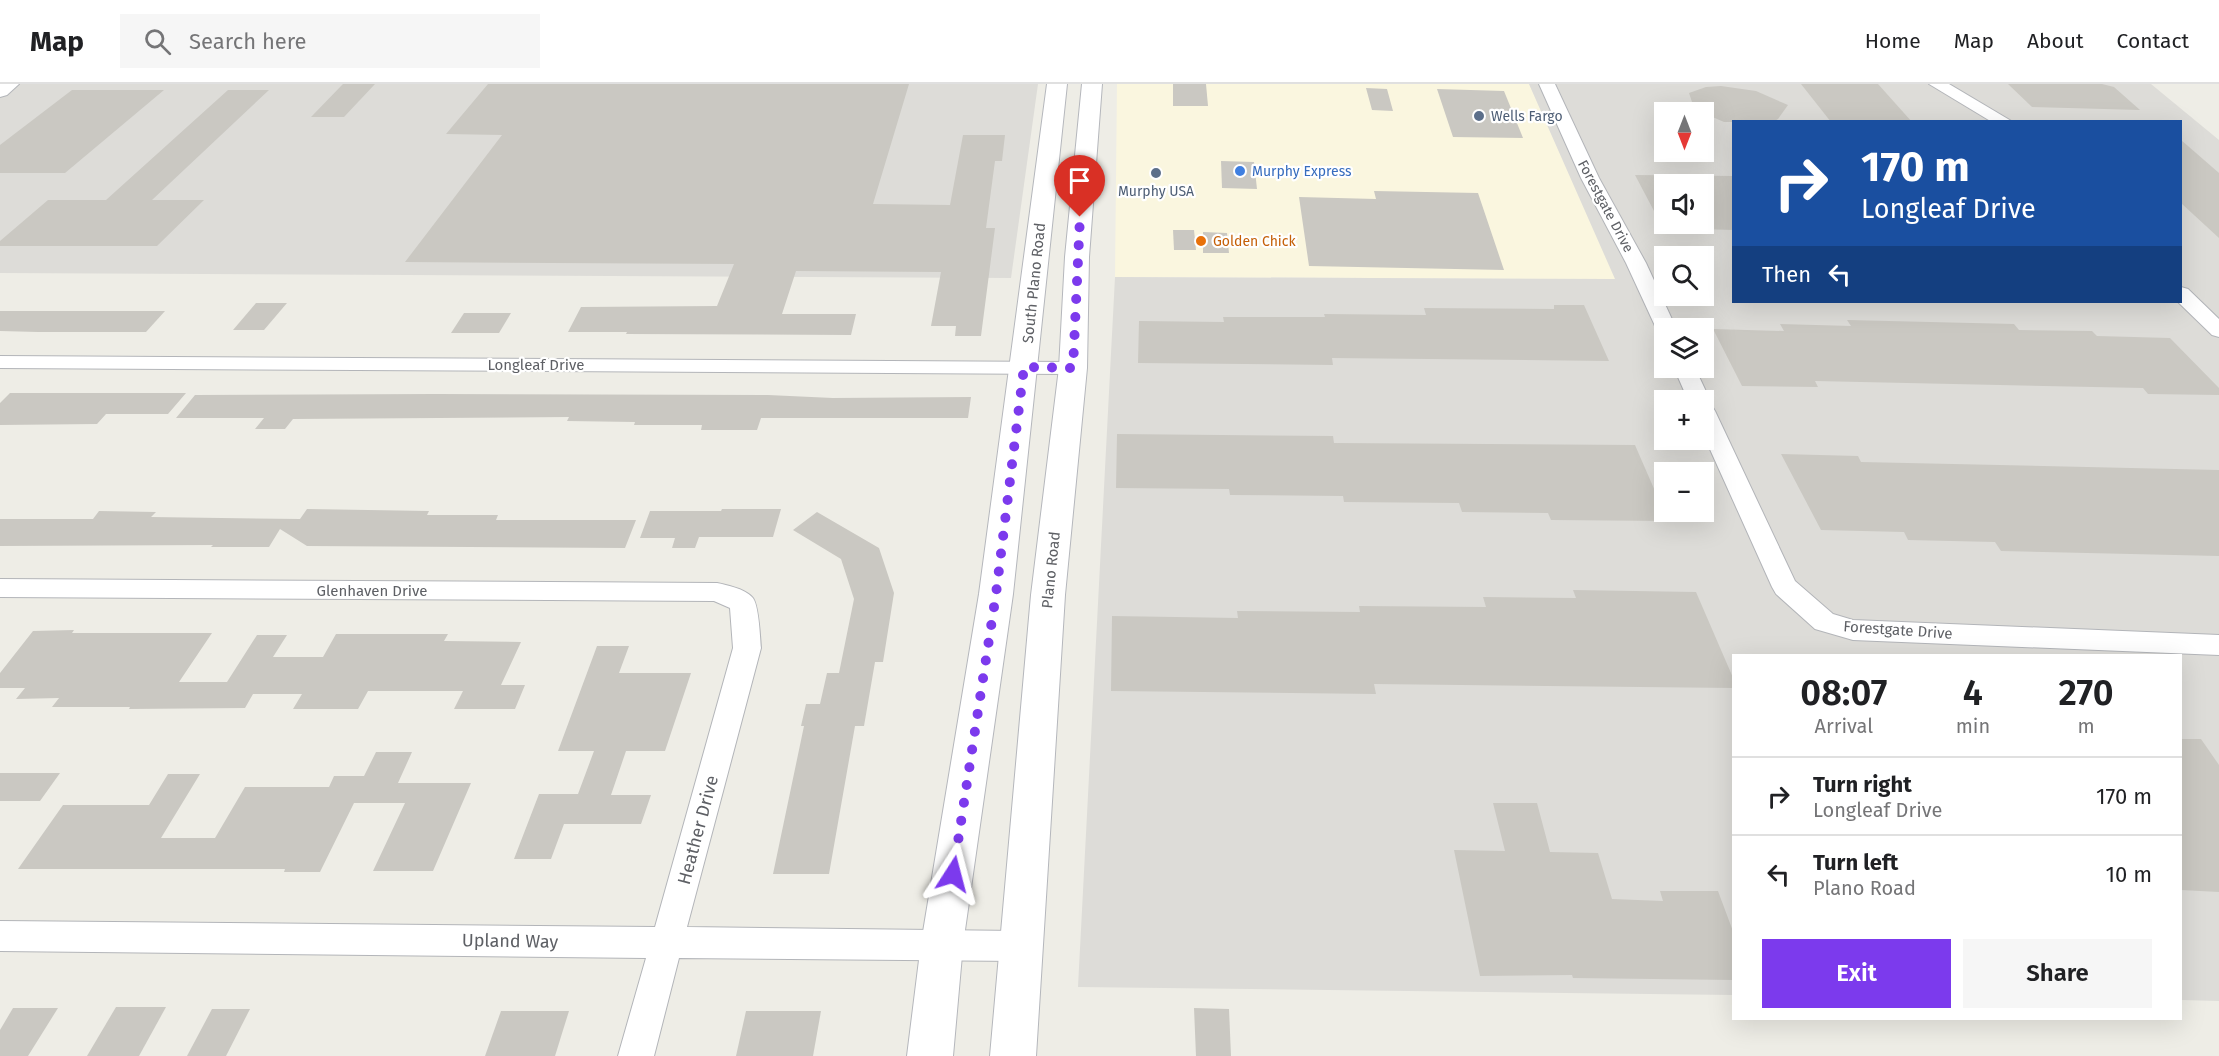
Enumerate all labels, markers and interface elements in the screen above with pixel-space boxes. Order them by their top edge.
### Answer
search box [120,14,540,68]
text: Map [30,25,84,58]
icon: search [141,25,174,58]
text: Search here [189,28,307,55]
text: Home [1865,28,1921,54]
text: Map [1954,28,1994,54]
text: About [2027,28,2084,54]
text: Contact [2117,28,2189,54]
north arrow [1654,102,1714,162]
map controls [1654,102,1714,522]
place label: Wells Fargo [1491,108,1563,125]
marker: Wells Fargo [1472,109,1486,123]
text: 170 m [1861,142,1970,192]
icon: right [1762,144,1840,222]
pin [1054,155,1105,217]
street label: Forestgate Drive [1574,157,1637,255]
place label: Murphy Express [1252,163,1352,180]
icon: arrive [1063,164,1096,197]
marker: Murphy Express [1233,164,1247,178]
marker: Murphy USA [1149,166,1163,180]
button: sound [1654,174,1714,234]
place label: Murphy USA [1118,183,1194,200]
text: Longleaf Drive [1861,193,2036,225]
street label: South Plano Road [1019,222,1049,344]
place label: Golden Chick [1213,233,1297,250]
marker: Golden Chick [1194,234,1208,248]
button: search [1654,246,1714,306]
icon: left [1823,258,1856,291]
text: Then [1762,261,1811,288]
button: layers [1654,318,1714,378]
street label: Longleaf Drive [487,356,585,374]
button: + [1654,390,1714,450]
button: − [1654,462,1714,522]
street label: Plano Road [1038,531,1064,609]
street label: Glenhaven Drive [317,582,427,600]
street label: Forestgate Drive [1843,617,1953,643]
text: 08:07 [1800,671,1887,715]
text: 4 [1963,671,1983,715]
text: 270 [2058,671,2114,715]
text: Arrival [1815,714,1873,738]
text: min [1956,714,1990,738]
text: m [2077,714,2095,738]
text: Turn right [1813,771,1912,798]
street label: Heather Drive [673,773,723,887]
icon: right [1762,780,1795,813]
text: 170 m [2096,783,2152,810]
text: Longleaf Drive [1813,798,1943,822]
position arrow [921,842,985,906]
text: Turn left [1813,849,1898,876]
icon: left [1762,858,1795,891]
text: 10 m [2106,861,2152,888]
text: Plano Road [1813,876,1916,900]
street label: Upland Way [462,929,559,953]
button: Exit [1762,939,1951,1008]
button: Share [1963,939,2152,1008]

